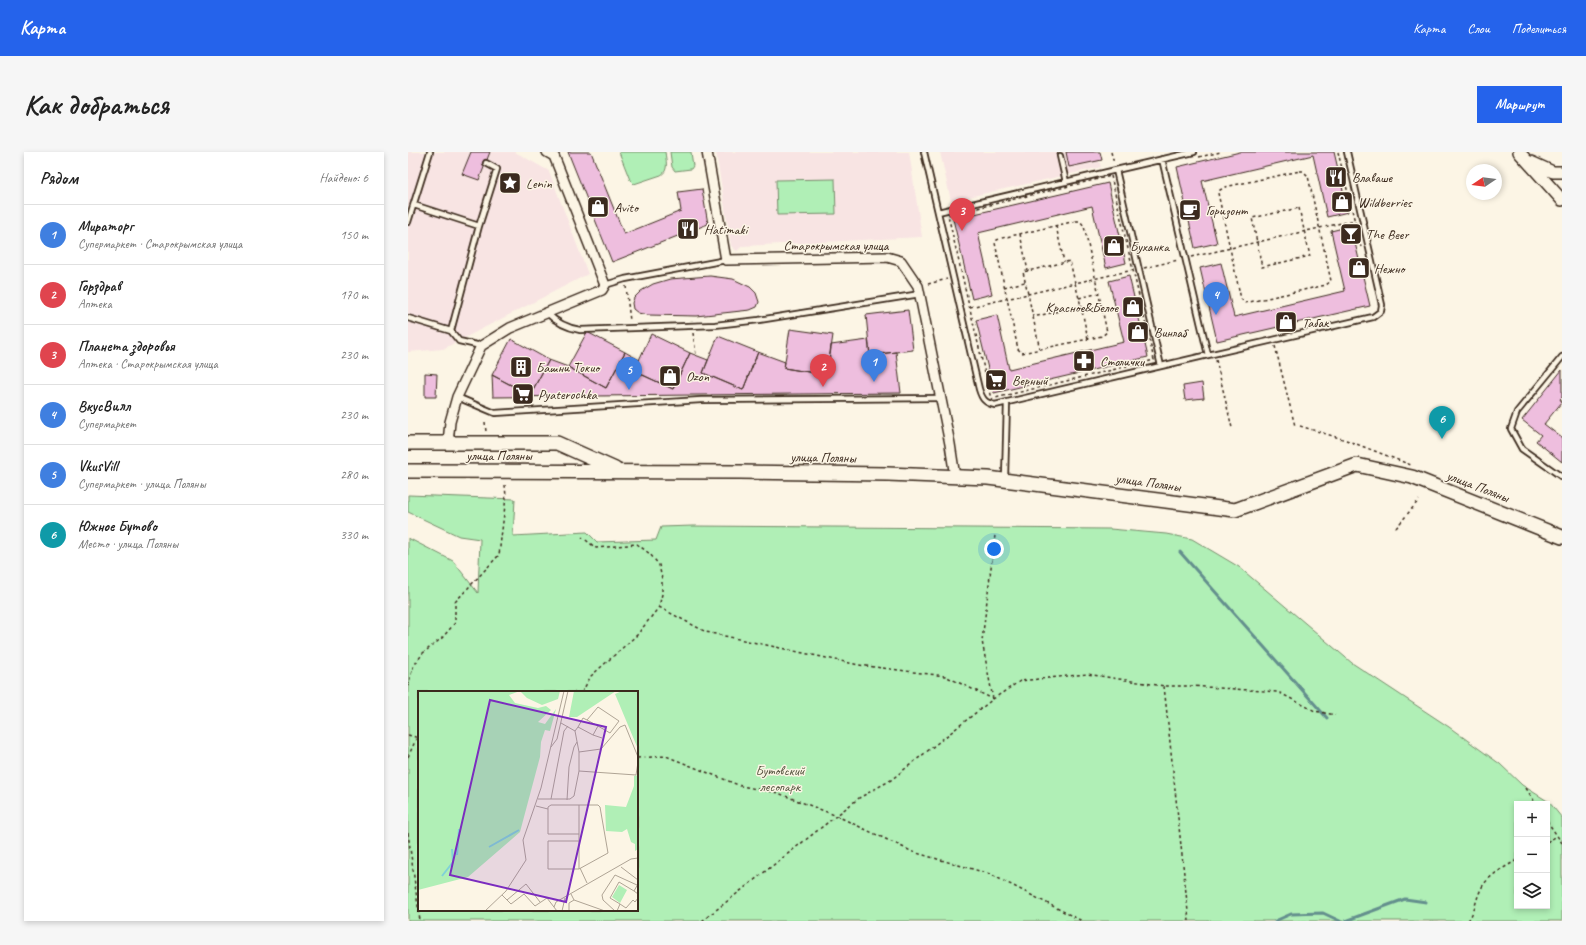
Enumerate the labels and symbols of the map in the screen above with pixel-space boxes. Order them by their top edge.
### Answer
restaurant icon: Влаваше [1323,164,1349,190]
north arrow [1466,164,1502,200]
place label: Влаваше [1352,169,1394,186]
place icon: Lenin [497,170,523,196]
place label: Lenin [526,175,552,192]
shop icon: Wildberries [1329,189,1355,215]
shop icon: Avito [585,194,611,220]
place label: Wildberries [1358,194,1413,211]
cafe icon: Горизонт [1177,197,1203,223]
pin: 3 [949,198,975,231]
place label: Avito [614,199,640,216]
place label: Горизонт [1206,202,1248,219]
restaurant icon: Hatimaki [675,216,701,242]
place label: Hatimaki [704,221,750,238]
bar icon: The Beer [1338,221,1364,247]
place label: The Beer [1366,226,1409,243]
shop icon: Буханка [1101,233,1127,259]
street label: Старокрымская улица [784,237,890,254]
place label: Буханка [1130,238,1170,255]
shop icon: Нежно [1346,255,1372,281]
place label: Нежно [1374,260,1407,277]
pin: 4 [1203,282,1229,315]
shop icon: Красное&Белое [1120,294,1146,320]
place label: Красное&Белое [1046,299,1119,316]
shop icon: Табак [1273,309,1299,335]
place label: Табак [1302,314,1330,331]
shop icon: Винлаб [1125,319,1151,345]
place label: Винлаб [1154,324,1189,341]
pharmacy icon: Столички [1071,348,1097,374]
pin: 1 [861,349,887,382]
place label: Столички [1100,353,1146,370]
building icon: Башни Токио [508,354,534,380]
pin: 2 [810,354,836,387]
pin: 5 [616,357,642,390]
place label: Башни Токио [536,359,601,376]
shop icon: Ozon [657,363,683,389]
supermarket icon: Верный [983,367,1009,393]
place label: Ozon [686,368,710,385]
place label: Верный [1012,372,1049,389]
supermarket icon: Pyaterochka [510,381,536,407]
place label: Pyaterochka [538,386,598,403]
pin: 6 [1429,406,1455,439]
street label: улица Поляны [465,447,533,464]
street label: улица Поляны [789,448,857,467]
street label: улица Поляны [1443,466,1513,507]
street label: улица Поляны [1113,469,1183,496]
your location [984,539,1004,559]
inset map [418,691,638,911]
park label: Бутовский лесопарк [755,762,806,795]

